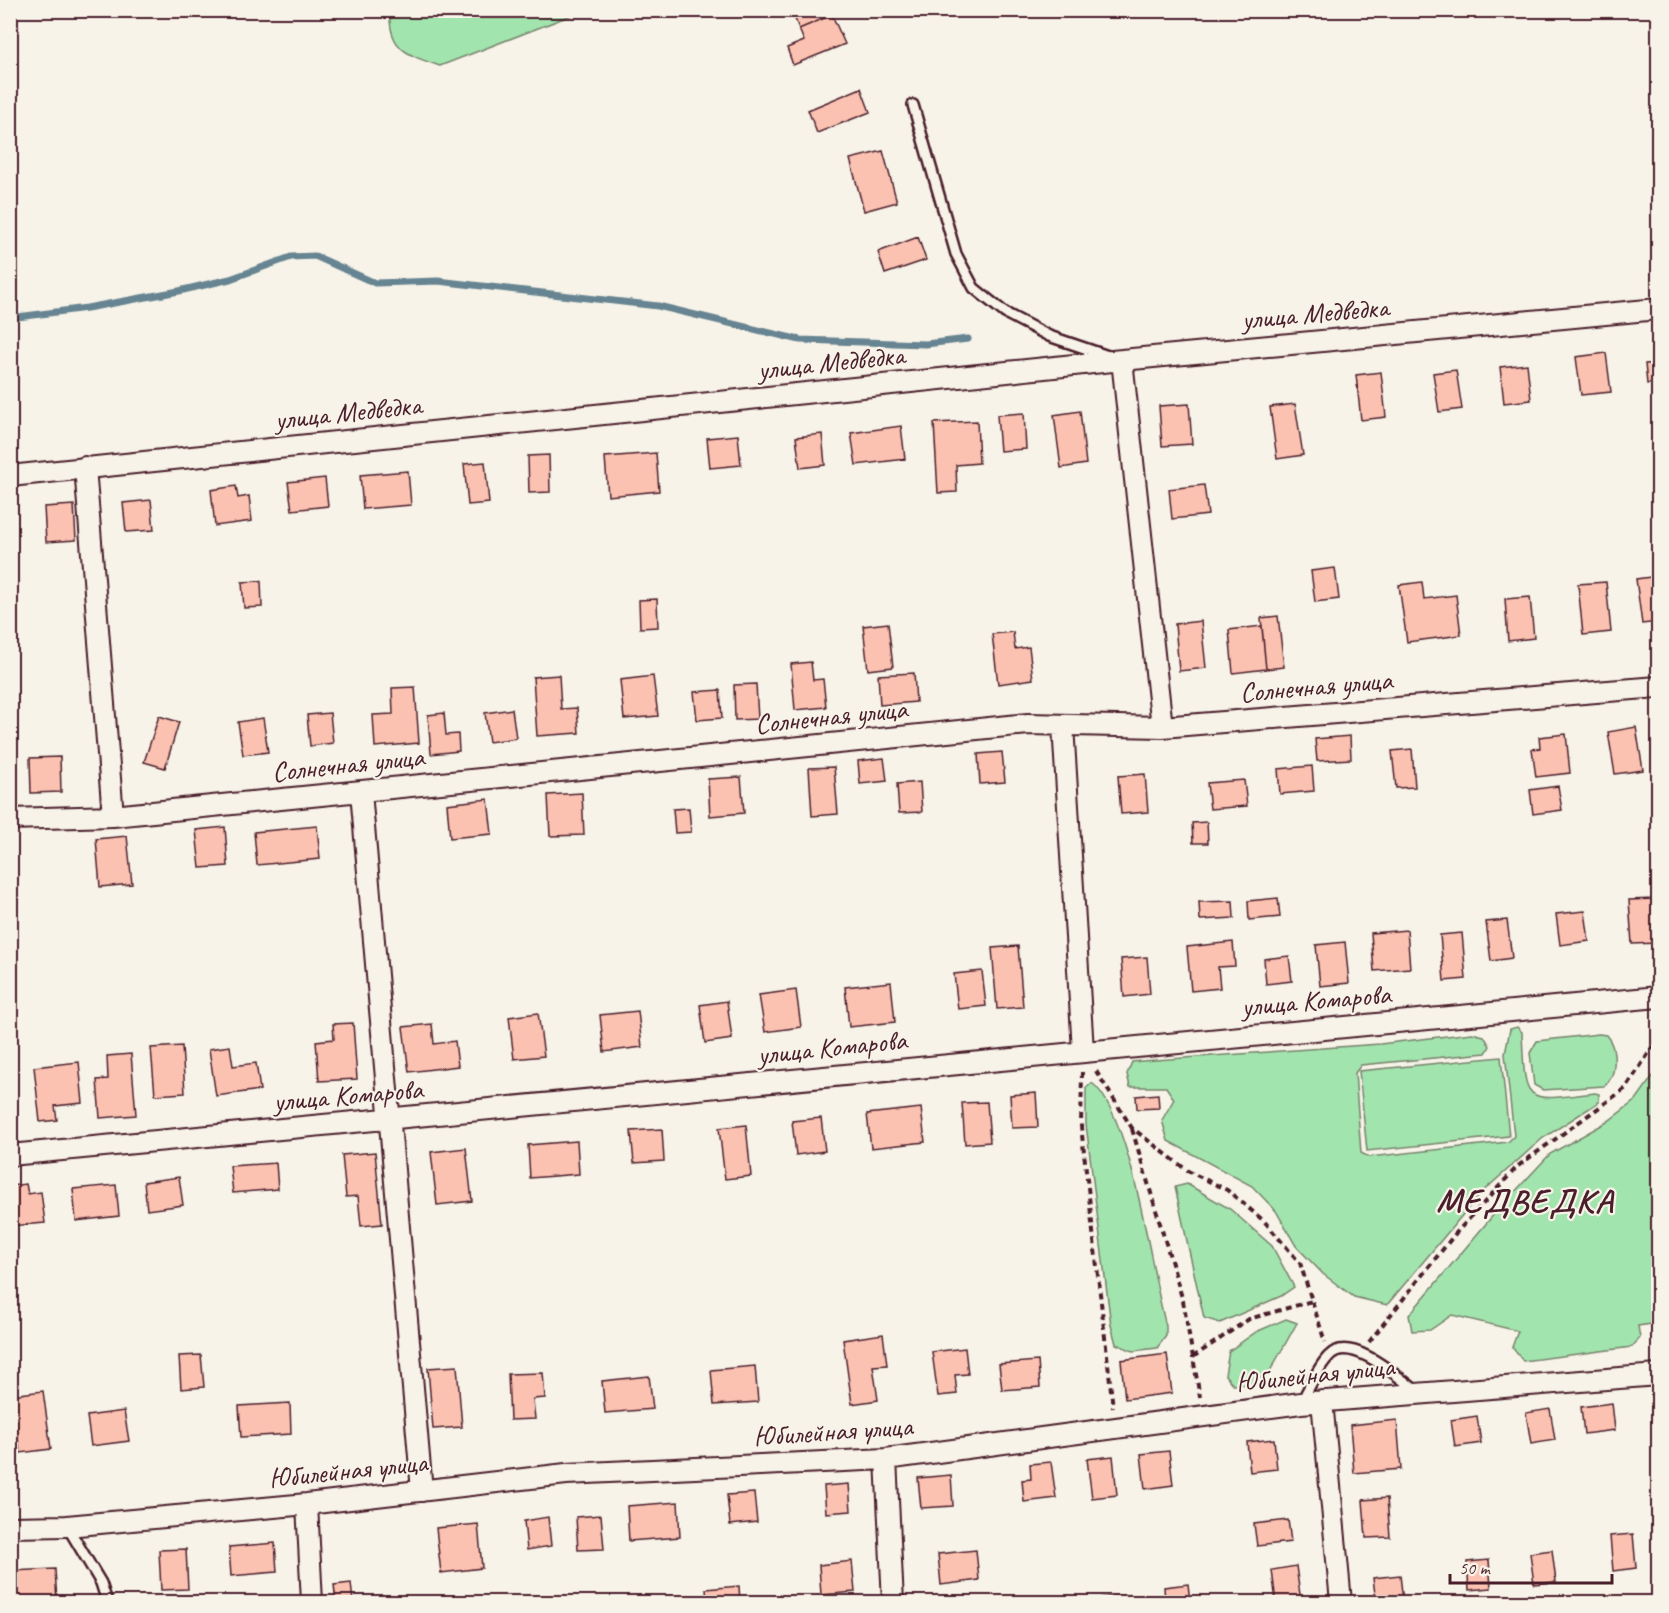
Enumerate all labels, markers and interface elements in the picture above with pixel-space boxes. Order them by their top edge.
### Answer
street label: улица Медведка [1238,289,1392,337]
street label: улица Медведка [754,337,909,387]
street label: улица Медведка [271,387,426,437]
street label: Солнечная улица [1238,662,1395,710]
street label: Солнечная улица [753,690,911,741]
street label: Солнечная улица [270,738,428,789]
street label: улица Комарова [1238,976,1394,1024]
street label: улица Комарова [754,1022,910,1072]
street label: улица Комарова [270,1071,426,1119]
district label: МЕДВЕДКА [1436,1179,1615,1222]
street label: Юбилейная улица [1234,1348,1398,1400]
street label: Юбилейная улица [752,1408,915,1454]
street label: Юбилейная улица [267,1444,431,1496]
scale bar [1450,1547,1612,1585]
text: 50 m [1459,1557,1492,1579]

